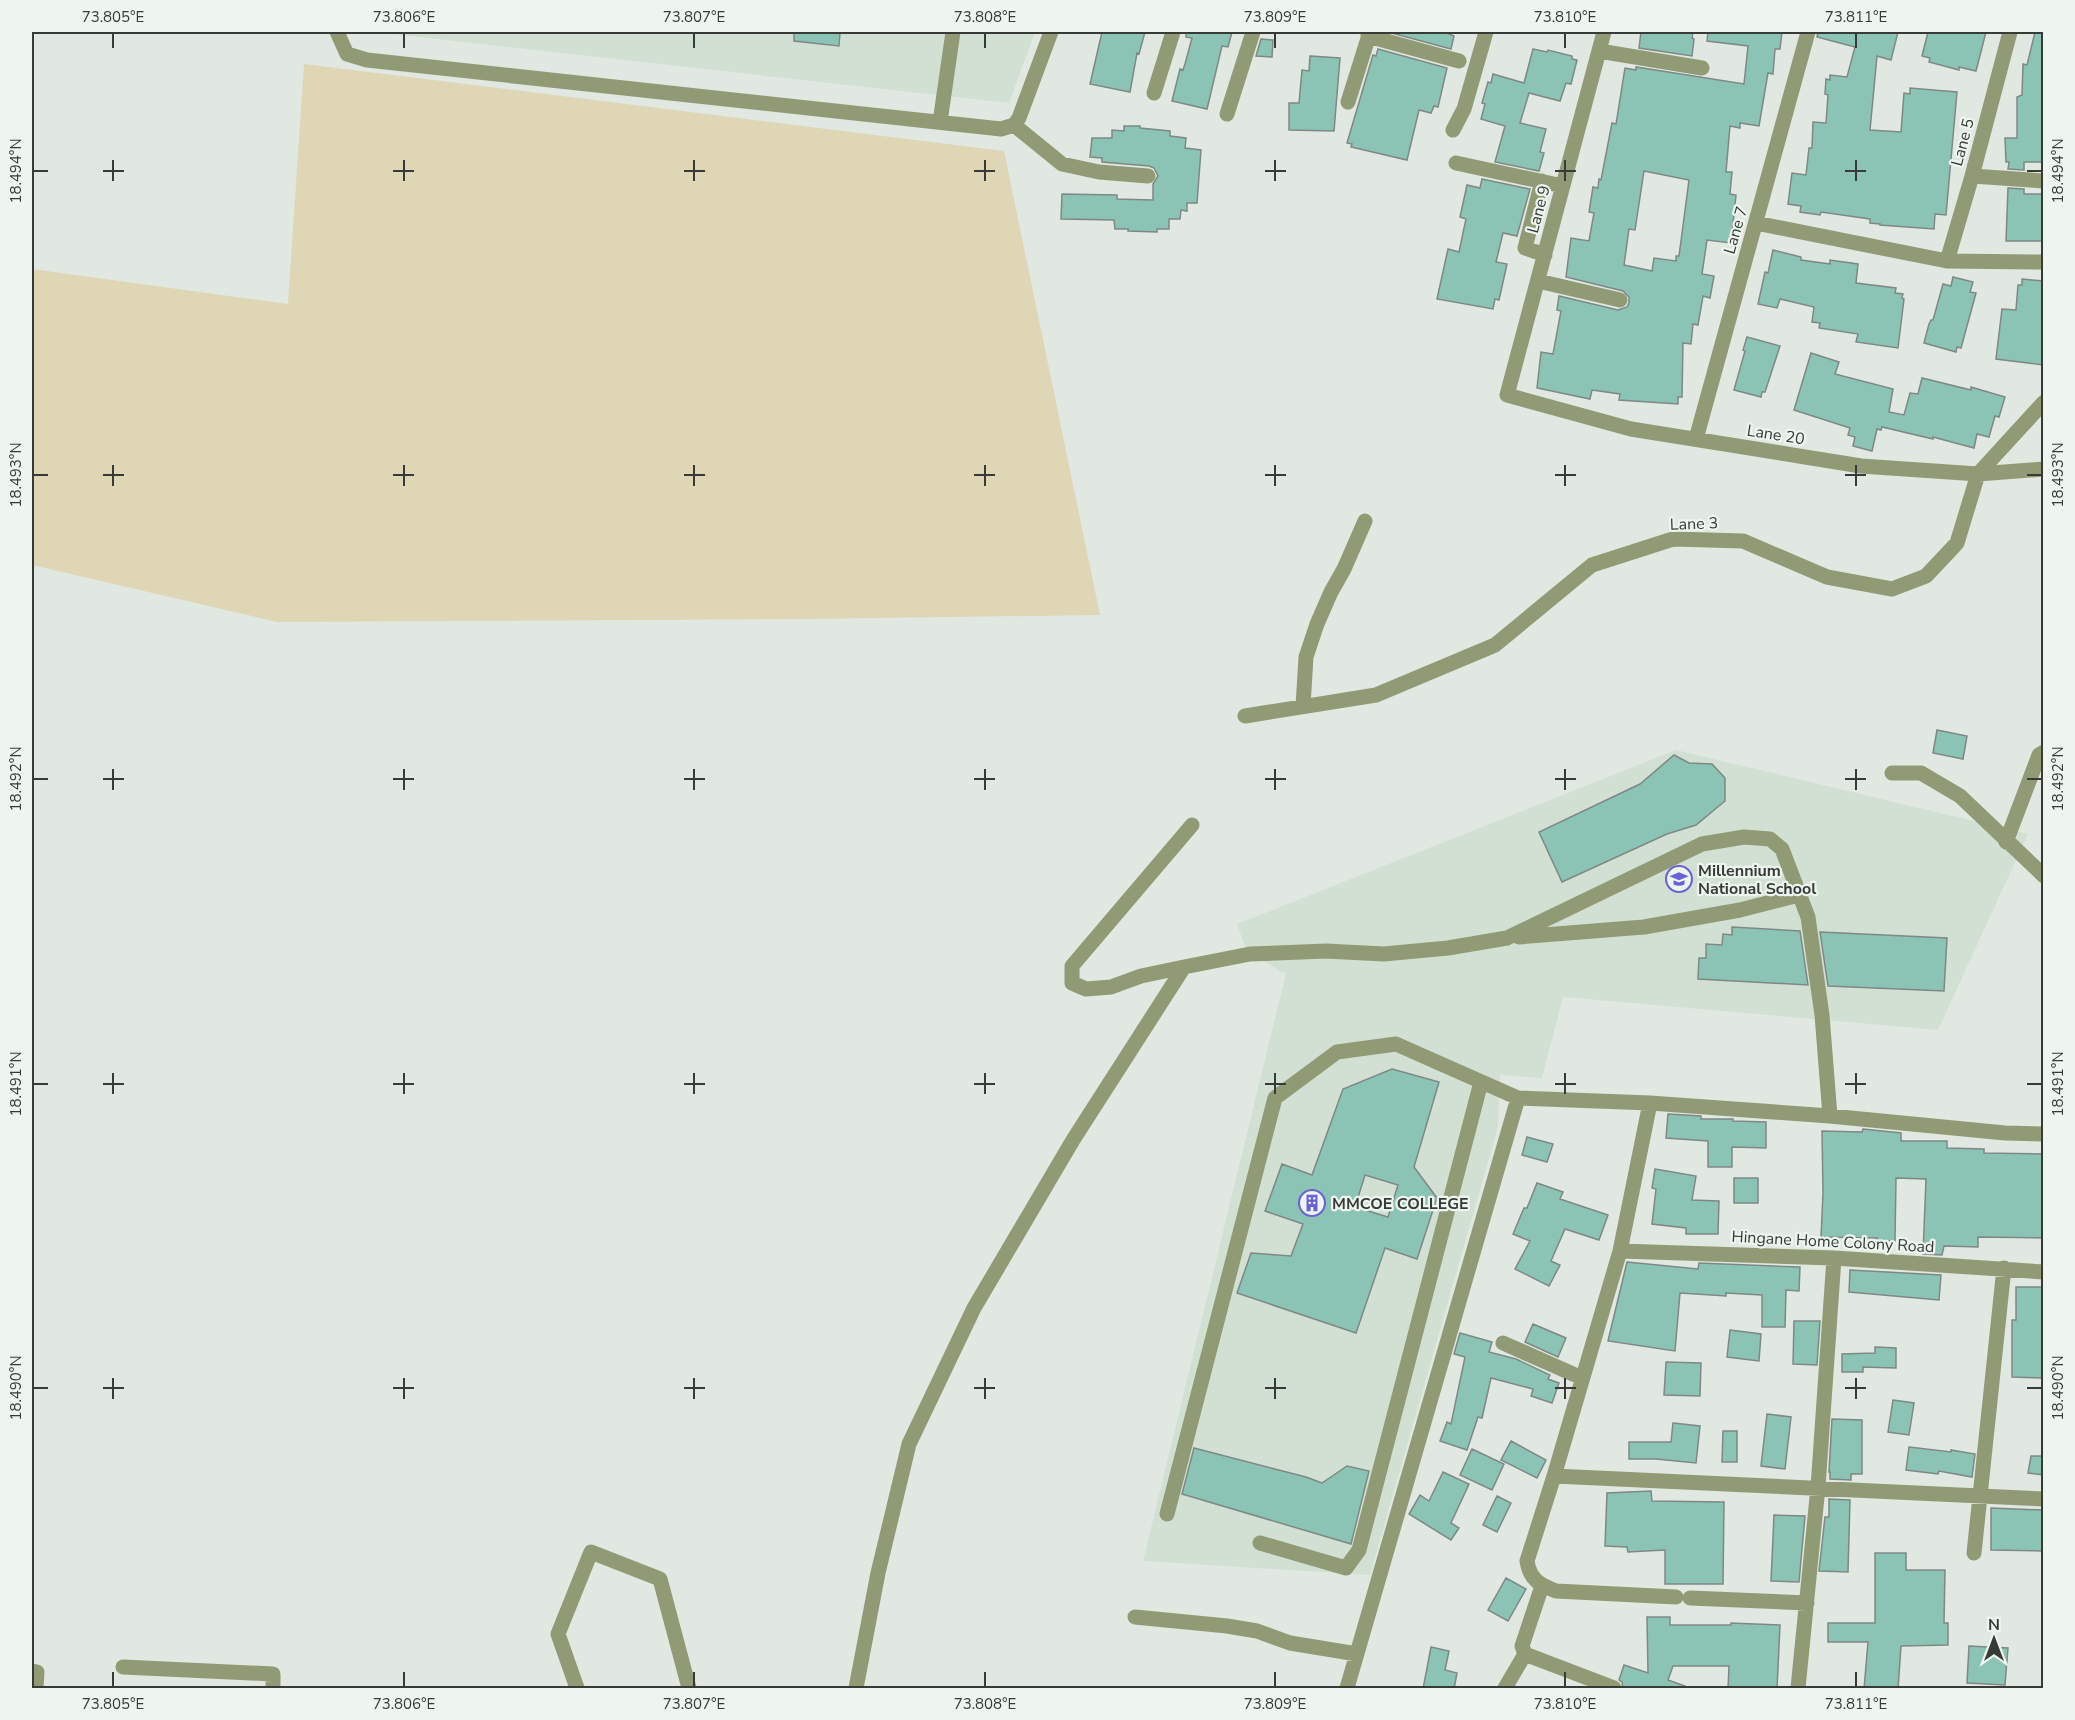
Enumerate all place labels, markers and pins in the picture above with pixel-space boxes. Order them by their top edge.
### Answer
place label: Millennium National School [1698,860,1816,900]
school or university icon: Millennium National School [1664,864,1694,894]
building icon: MMCOE COLLEGE [1297,1188,1327,1218]
place label: MMCOE COLLEGE [1332,1193,1469,1215]

